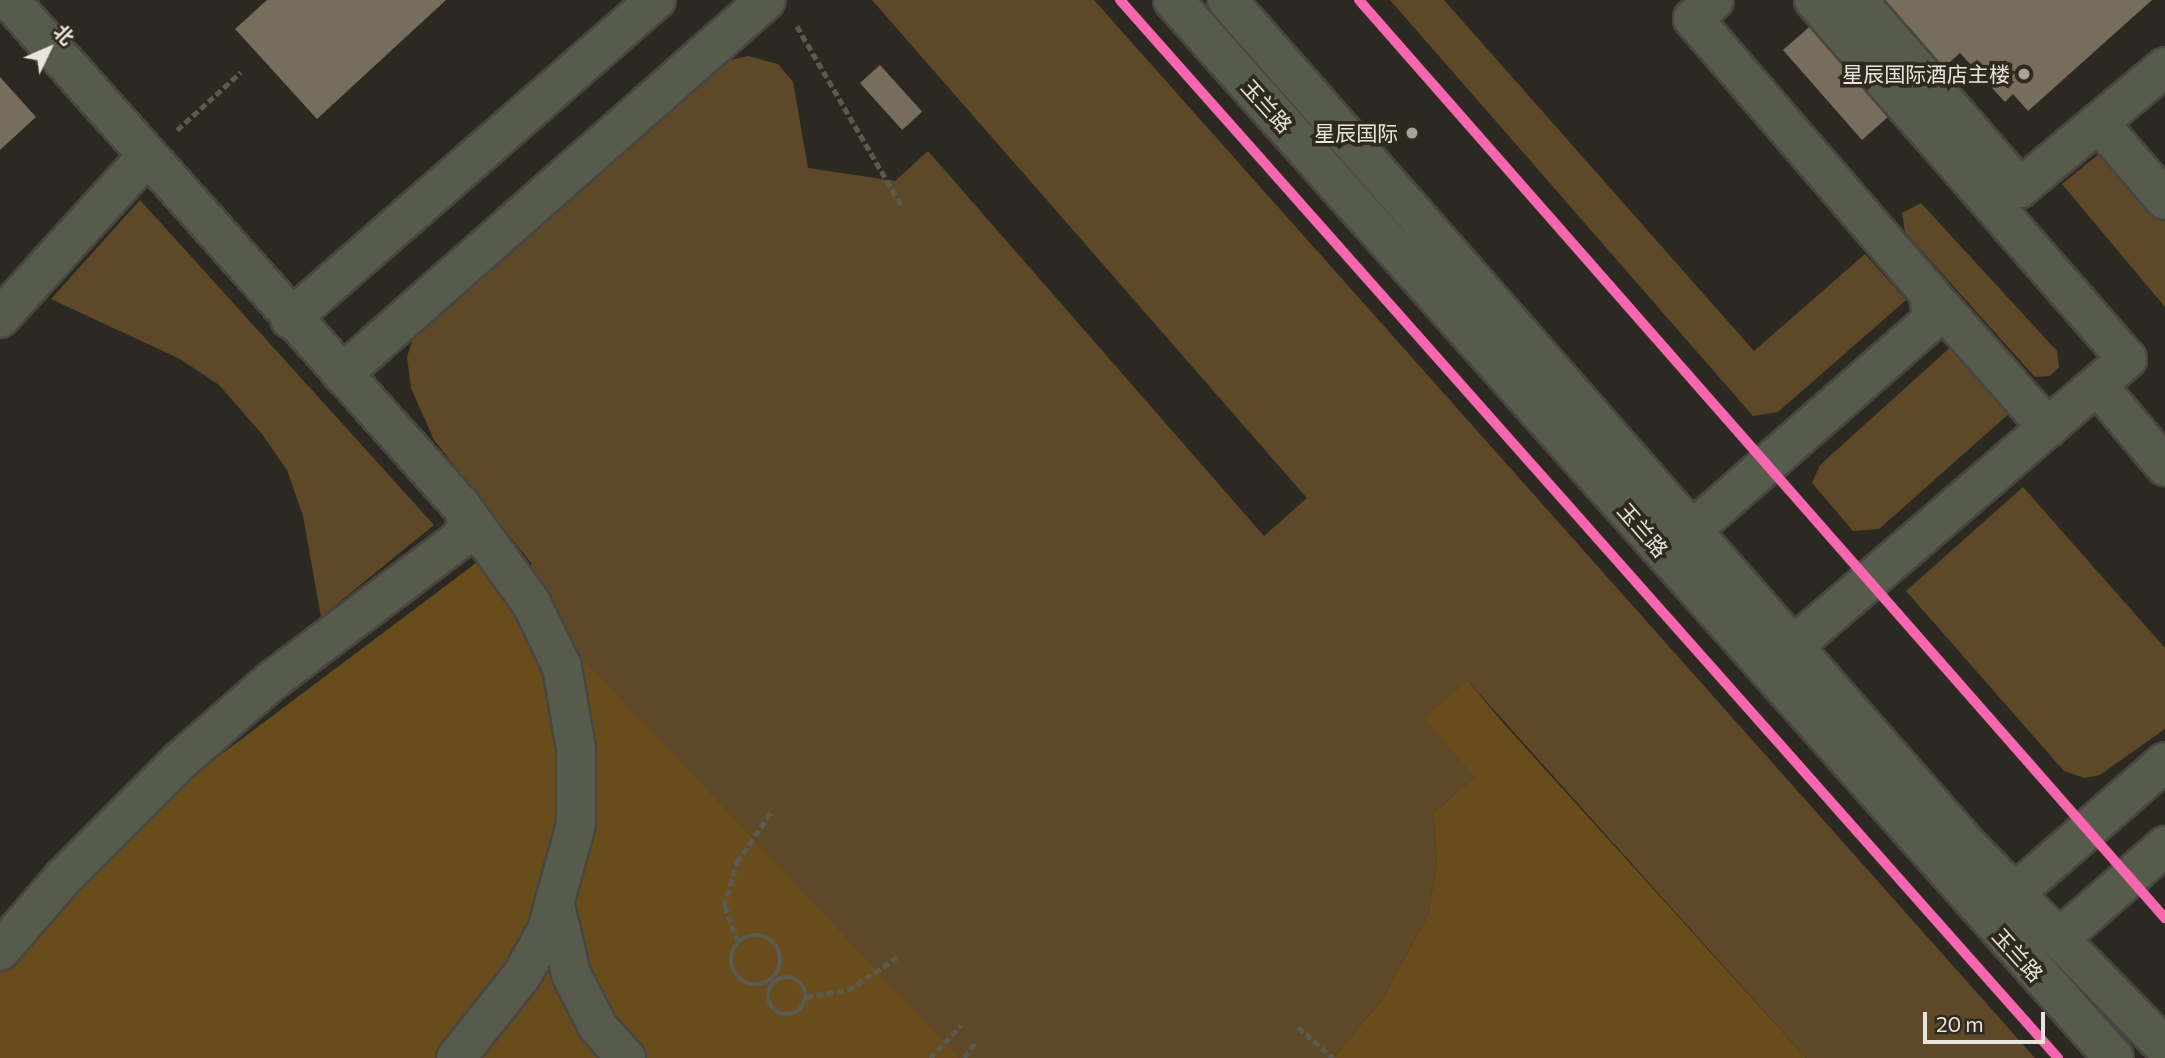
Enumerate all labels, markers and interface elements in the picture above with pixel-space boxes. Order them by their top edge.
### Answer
north arrow [14,14,84,84]
text: 北 [50,19,79,49]
place label: 星辰国际酒店主楼 [1842,61,2010,87]
marker: 星辰国际酒店主楼 [2016,66,2032,82]
street label: 玉兰路 [1237,74,1297,138]
place label: 星辰国际 [1314,120,1398,146]
marker: 星辰国际 [1404,125,1420,141]
street label: 玉兰路 [1613,498,1673,562]
street label: 玉兰路 [1988,923,2048,987]
scale bar [1927,998,2050,1042]
text: 20 m [1936,1011,1984,1036]

